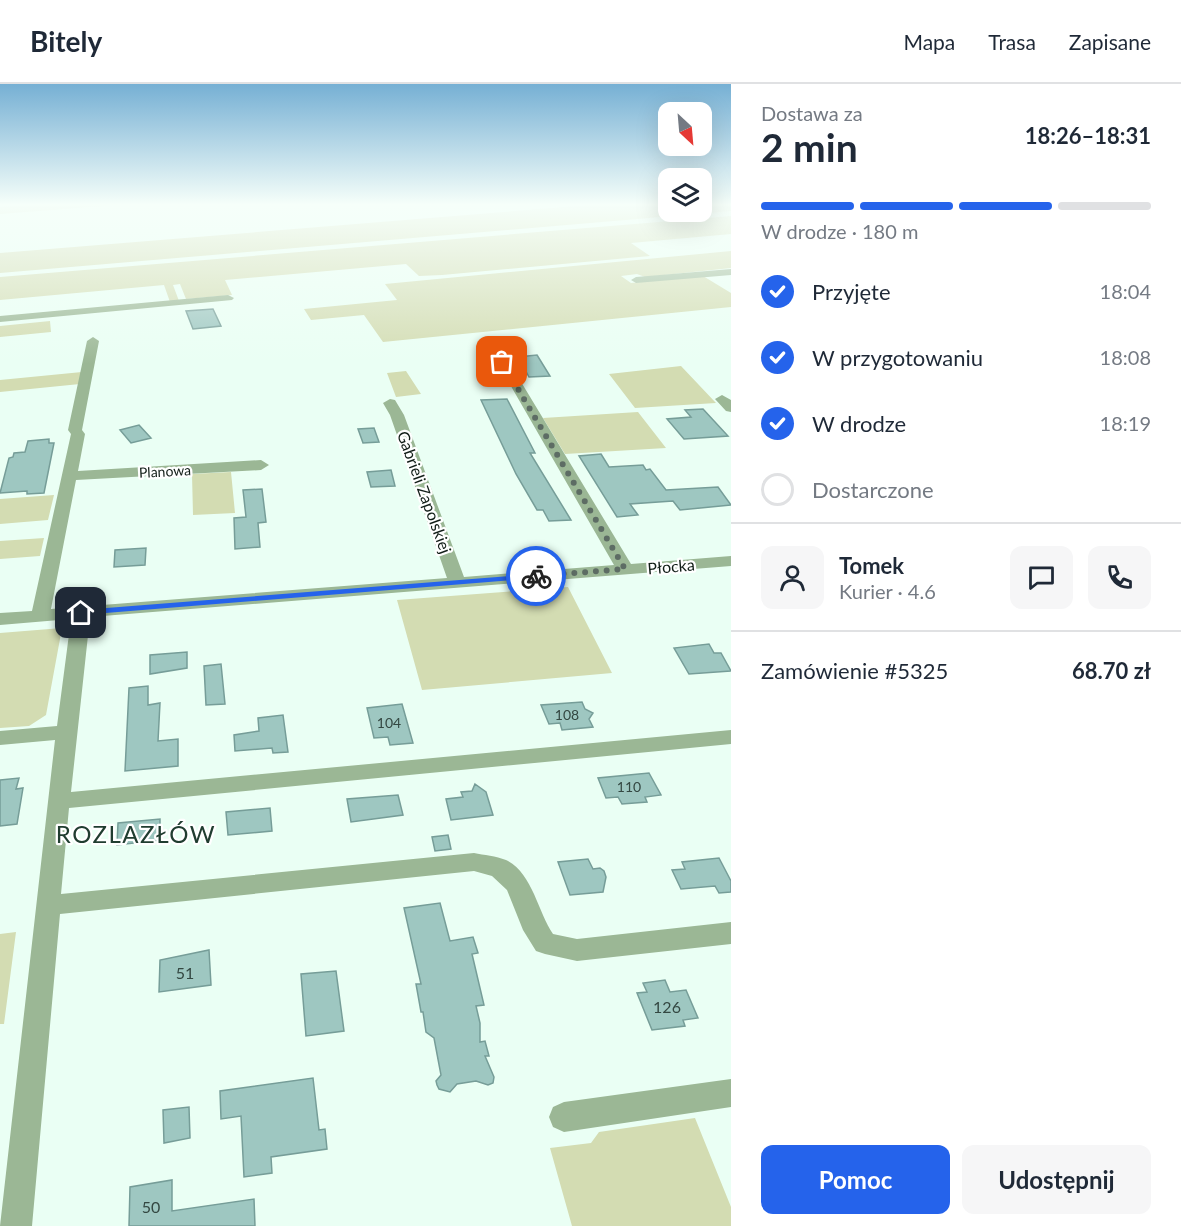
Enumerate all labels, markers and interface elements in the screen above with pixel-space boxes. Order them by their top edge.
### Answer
text: Bitely [30,24,102,58]
text: Mapa [903,29,955,54]
text: Trasa [988,29,1036,54]
text: Zapisane [1069,29,1151,54]
text: Dostawa za [761,101,863,125]
north arrow [658,102,712,156]
map controls [658,102,712,222]
text: 18:26–18:31 [1025,122,1151,149]
text: 2 min [761,124,858,170]
button: layers [658,168,712,222]
text: W drodze · 180 m [761,219,918,243]
icon: check [761,275,794,308]
text: Przyjęte [812,278,891,305]
text: 18:04 [1100,279,1151,303]
pin [476,336,527,387]
icon: check [761,341,794,374]
text: W przygotowaniu [812,344,983,371]
icon: bag [485,345,518,378]
text: 18:08 [1100,345,1151,369]
icon: check [761,407,794,440]
text: W drodze [812,410,906,437]
text: 18:19 [1100,411,1151,435]
street label: Gabrieli Zapolskiej [394,428,456,556]
street label: Planowa [139,461,192,481]
text: Dostarczone [812,476,934,503]
courier [506,546,566,606]
button: person [761,546,824,609]
button: chat [1010,546,1073,609]
button: phone [1088,546,1151,609]
text: Tomek [839,552,904,579]
street label: Płocka [647,554,695,578]
icon: bike [520,560,553,593]
text: Kurier · 4.6 [839,579,936,603]
pin [55,587,106,638]
icon: home [64,596,97,629]
text: Zamówienie #5325 [761,657,948,684]
text: 68.70 zł [1072,657,1151,684]
house number: 108 [555,706,579,723]
house number: 104 [377,714,401,731]
house number: 110 [617,778,641,795]
district label: ROZLAZŁÓW [56,819,216,848]
house number: 51 [176,963,194,982]
house number: 126 [653,997,681,1016]
button: Pomoc [761,1145,950,1214]
button: Udostępnij [962,1145,1151,1214]
house number: 50 [142,1197,160,1216]

